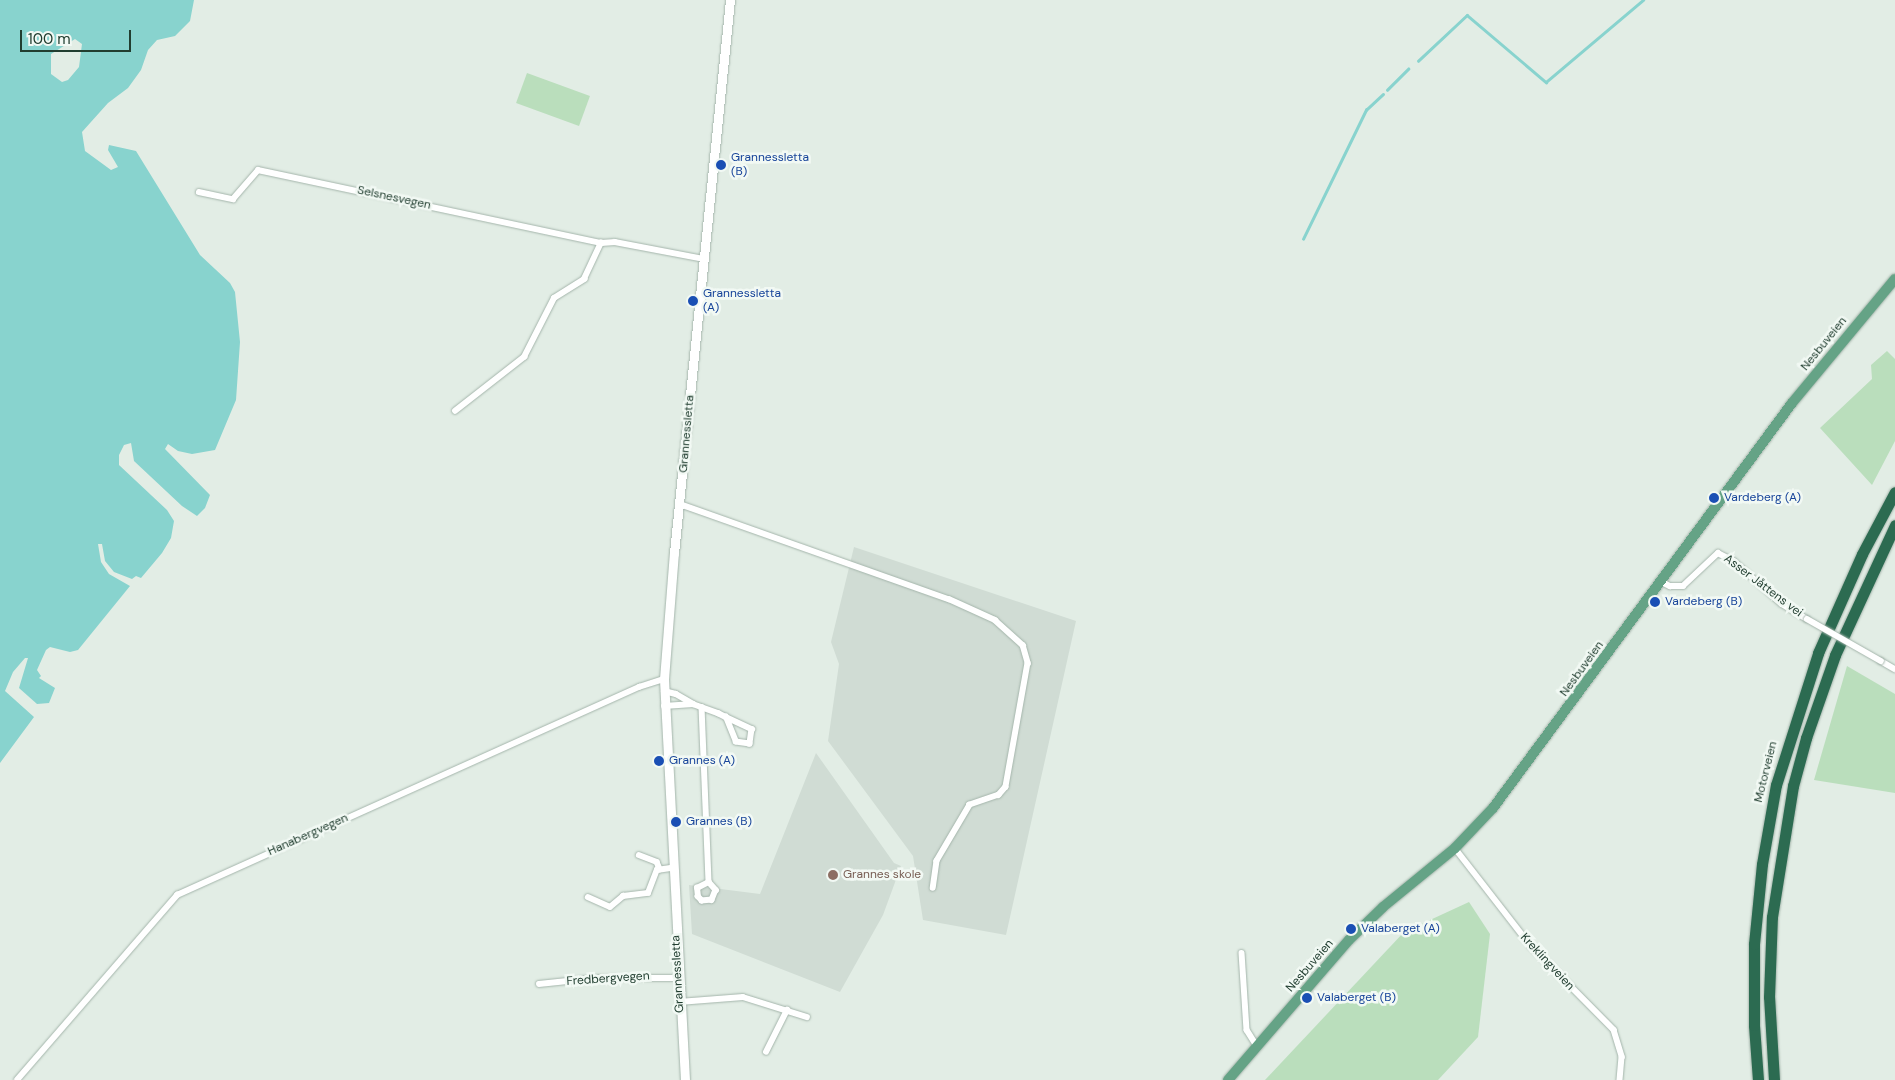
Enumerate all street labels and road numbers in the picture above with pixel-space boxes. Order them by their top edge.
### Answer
street label: Selsnesvegen [356,183,432,213]
street label: Nesbuveien [1798,314,1850,374]
street label: Grannessletta [676,395,698,473]
street label: Asser Jåttens vei [1721,552,1805,620]
street label: Nesbuveien [1557,638,1607,700]
street label: Motorveien [1751,740,1781,804]
street label: Hanabergvegen [266,811,350,859]
street label: Kreklingveien [1517,931,1577,993]
street label: Grannessletta [669,935,687,1013]
street label: Nesbuveien [1283,937,1337,995]
street label: Fredbergvegen [566,969,650,989]

